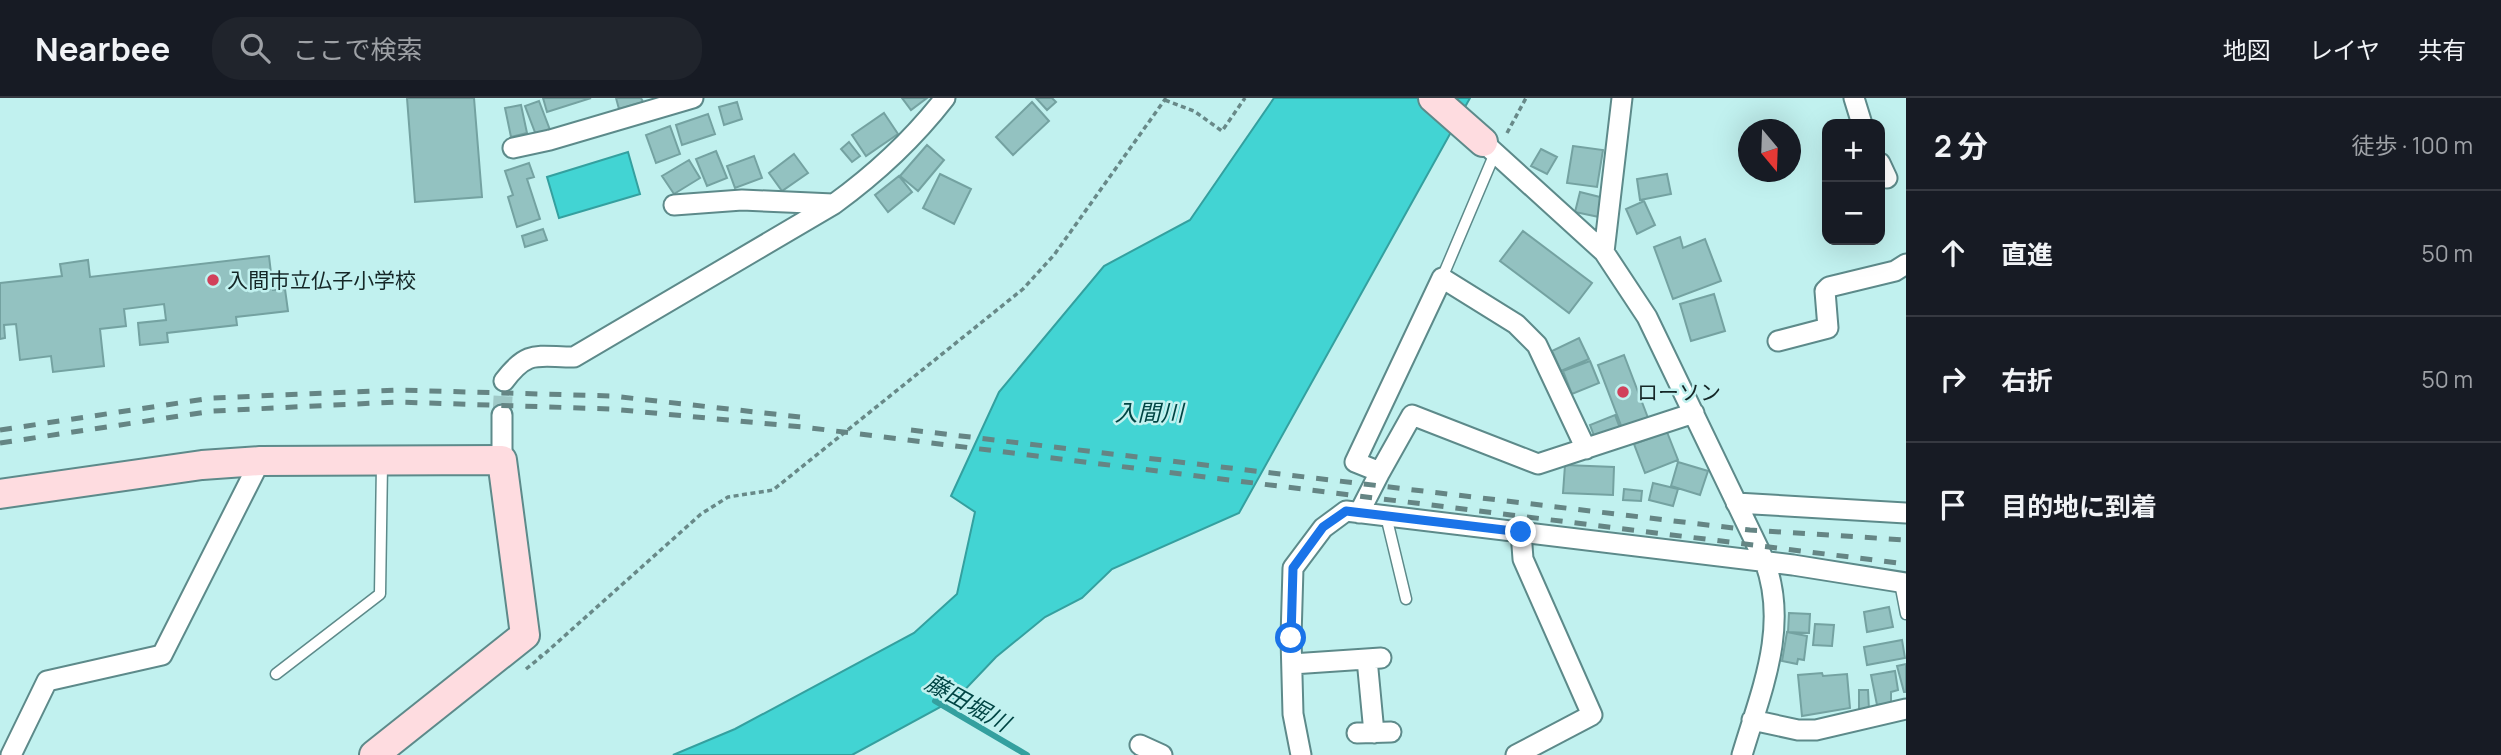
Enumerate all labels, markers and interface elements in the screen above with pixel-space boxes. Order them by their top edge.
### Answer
search box [212,17,702,80]
text: Nearbee [35,26,170,71]
icon: search [236,29,274,67]
text: ここで検索 [292,31,422,67]
text: 地図 [2223,33,2271,66]
text: レイヤ [2309,33,2380,66]
text: 共有 [2418,33,2466,66]
north arrow [1738,119,1801,182]
map controls [1822,119,1885,245]
button: + [1822,119,1885,182]
text: 2 分 [1934,125,1988,166]
text: 徒歩 · 100 m [2351,129,2473,161]
button: − [1822,182,1885,245]
icon: ahead [1934,234,1972,272]
text: 直進 [2001,236,2053,272]
text: 50 m [2422,237,2473,269]
place label: 入間市立仏子小学校 [227,266,416,294]
marker: 入間市立仏子小学校 [205,272,221,288]
icon: right [1934,360,1972,398]
text: 右折 [2001,362,2053,398]
text: 50 m [2422,363,2473,395]
place label: ローソン [1637,378,1721,406]
marker: ローソン [1615,384,1631,400]
water label: 入間川 [1115,396,1187,428]
icon: arrive [1934,486,1972,524]
text: 目的地に到着 [2001,488,2157,524]
route end [1505,516,1536,547]
route start [1275,622,1306,653]
water label: 藤田堀川 [920,666,1019,740]

